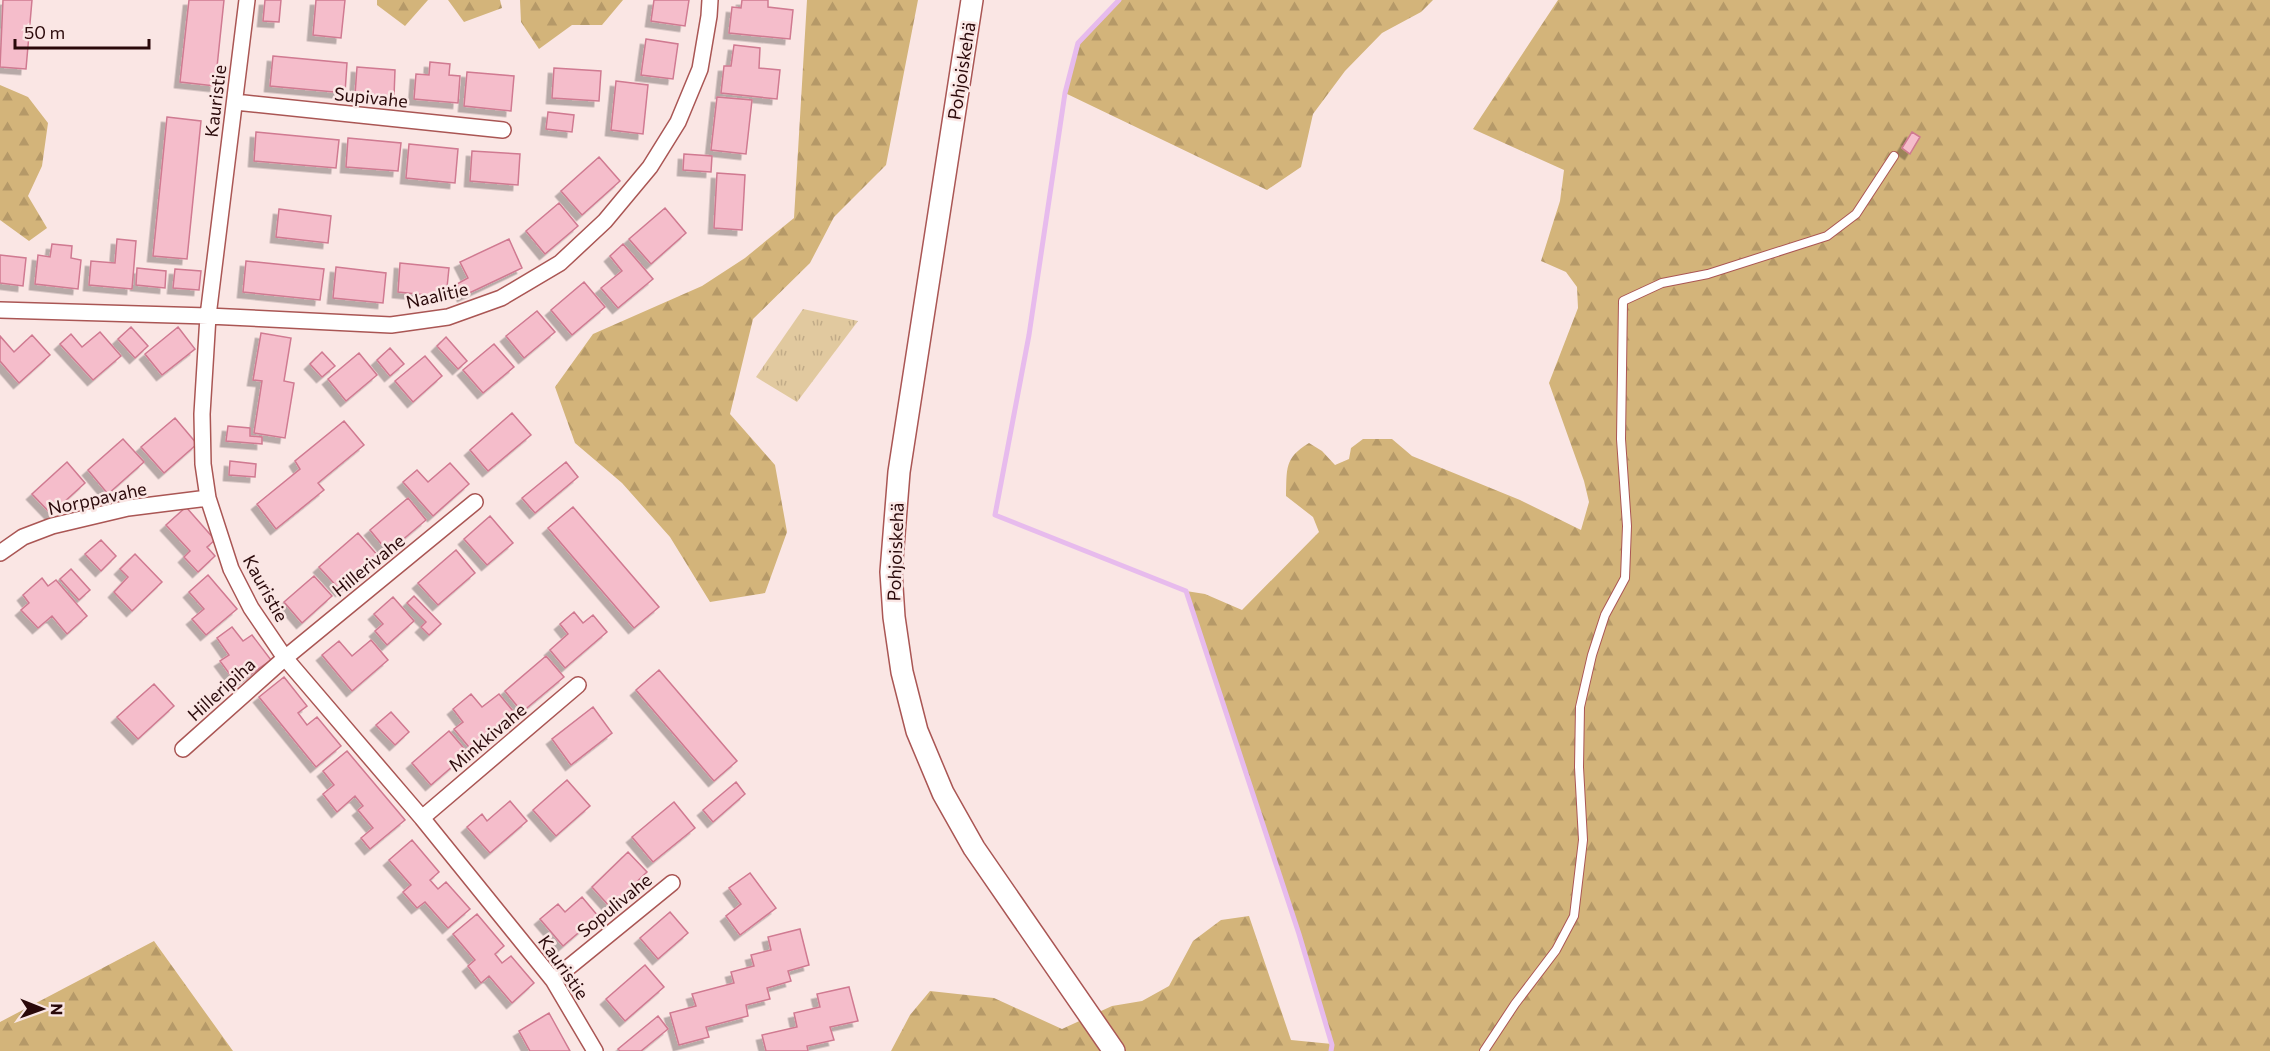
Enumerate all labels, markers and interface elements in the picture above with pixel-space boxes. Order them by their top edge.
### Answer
scale bar [15,12,148,50]
text: 50 m [24,21,65,43]
street label: Pohjoiskehä [942,21,980,121]
street label: Kauristie [200,63,230,139]
street label: Supivahe [333,82,409,112]
street label: Naalitie [404,277,470,313]
street label: Norppavahe [46,477,148,519]
street label: Pohjoiskehä [882,502,908,602]
street label: Hillerivahe [327,529,409,601]
street label: Kauristie [239,551,293,625]
street label: Hilleripiha [183,653,259,725]
street label: Minkkivahe [444,698,530,776]
street label: Sopulivahe [572,868,656,942]
street label: Kauristie [534,931,594,1003]
north arrow [12,979,72,1039]
text: N [48,1003,67,1015]

